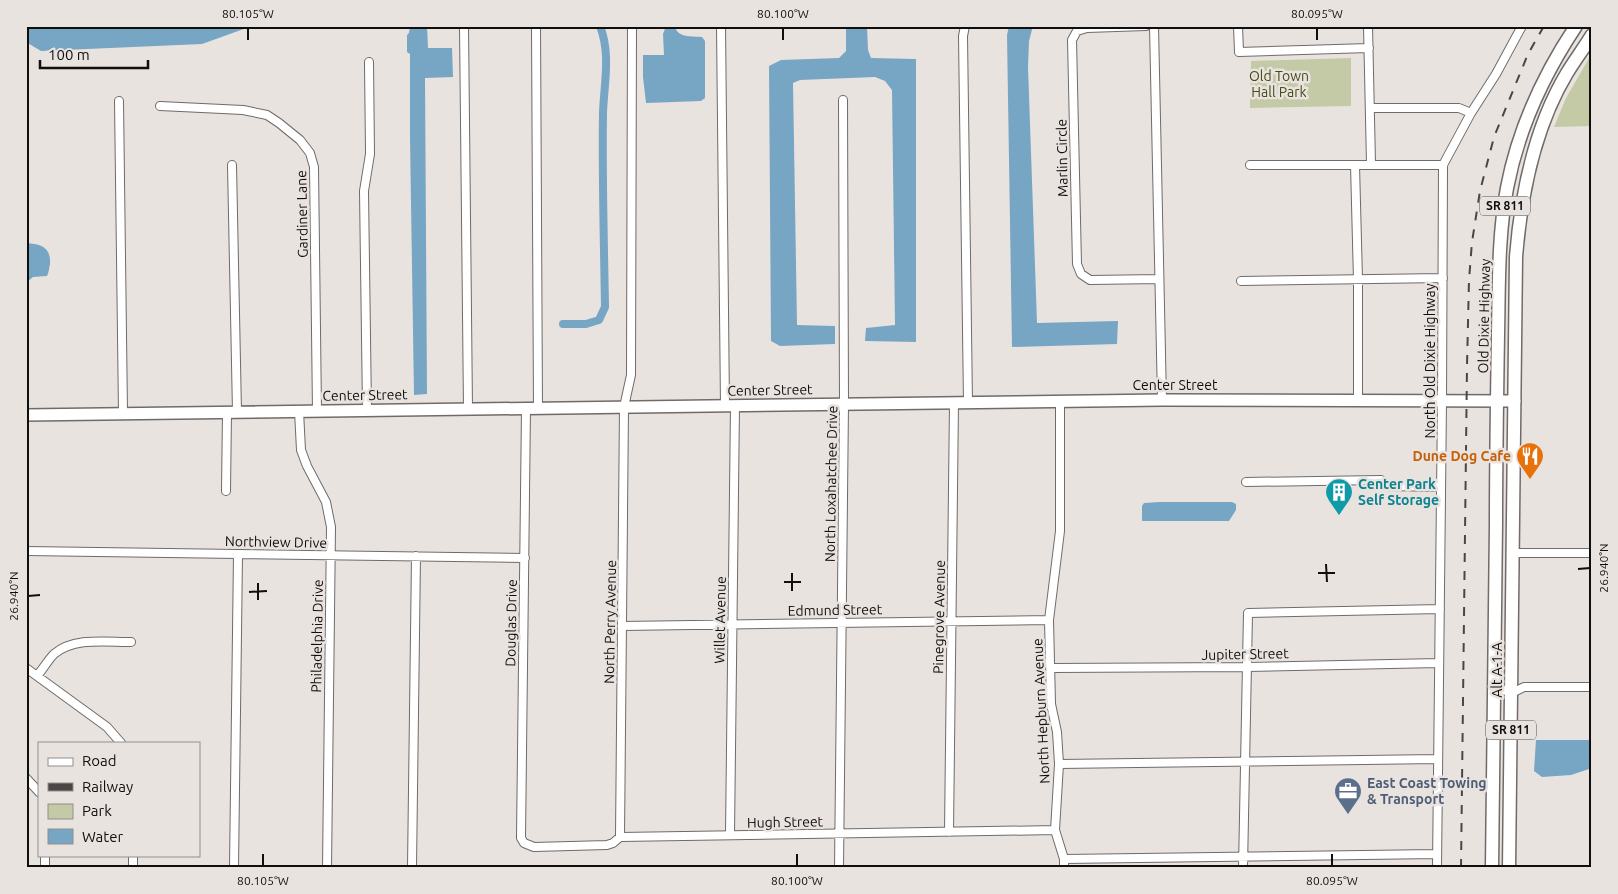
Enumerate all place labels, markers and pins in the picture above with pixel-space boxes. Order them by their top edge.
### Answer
restaurant icon: Dune Dog Cafe [1515,441,1545,480]
place label: Dune Dog Cafe [1412,448,1511,464]
place label: Center Park Self Storage [1358,476,1439,508]
building icon: Center Park Self Storage [1324,477,1354,516]
place label: East Coast Towing & Transport [1367,775,1487,807]
office icon: East Coast Towing & Transport [1333,776,1363,815]

